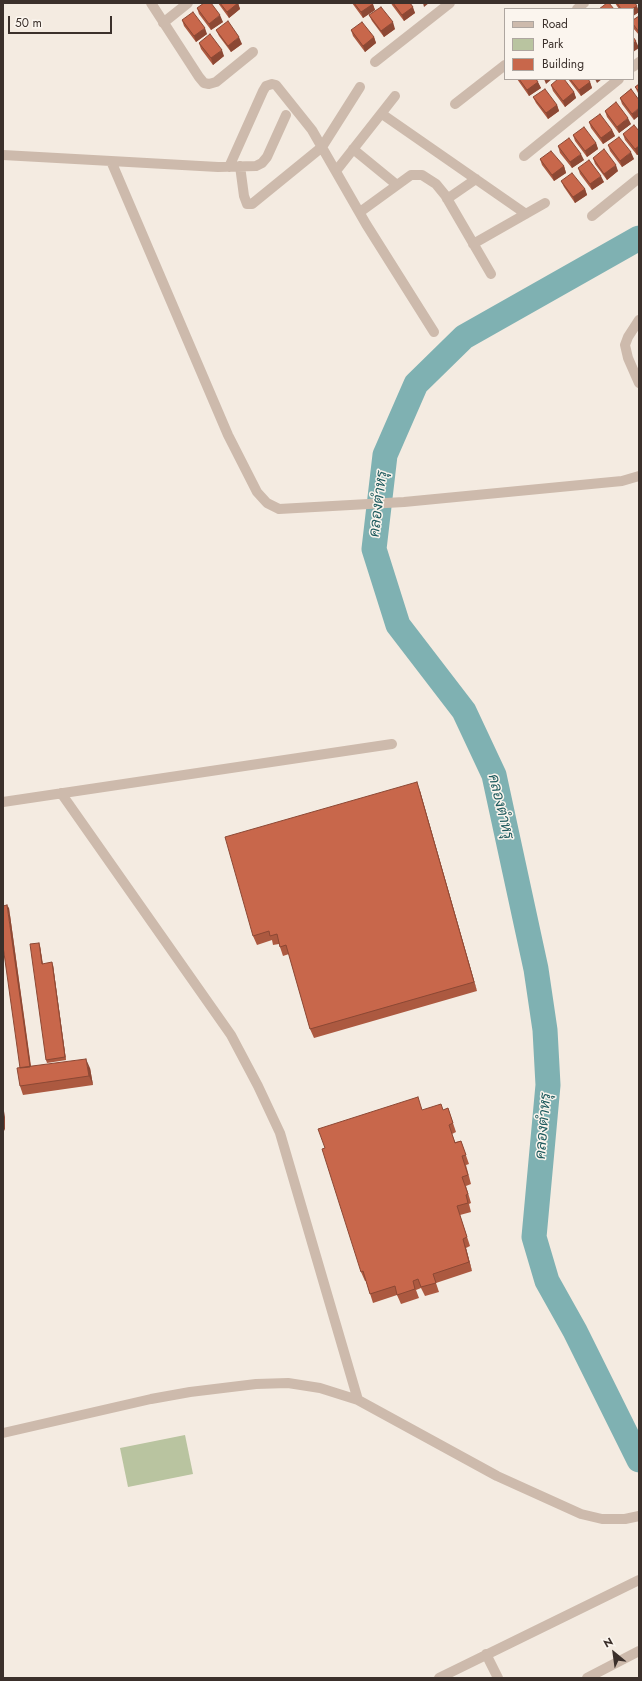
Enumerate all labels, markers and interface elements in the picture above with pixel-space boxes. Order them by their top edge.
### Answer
scale bar [10,8,114,34]
legend [504,8,634,80]
text: 50 m [15,14,42,32]
text: Road [542,15,568,33]
text: Park [542,35,563,53]
text: Building [542,55,584,73]
water label: คลองตำหรุ [366,470,392,538]
water label: คลองตำหรุ [483,773,517,841]
water label: คลองตำหรุ [532,1092,556,1160]
north arrow [594,1633,634,1673]
text: N [600,1633,616,1652]

